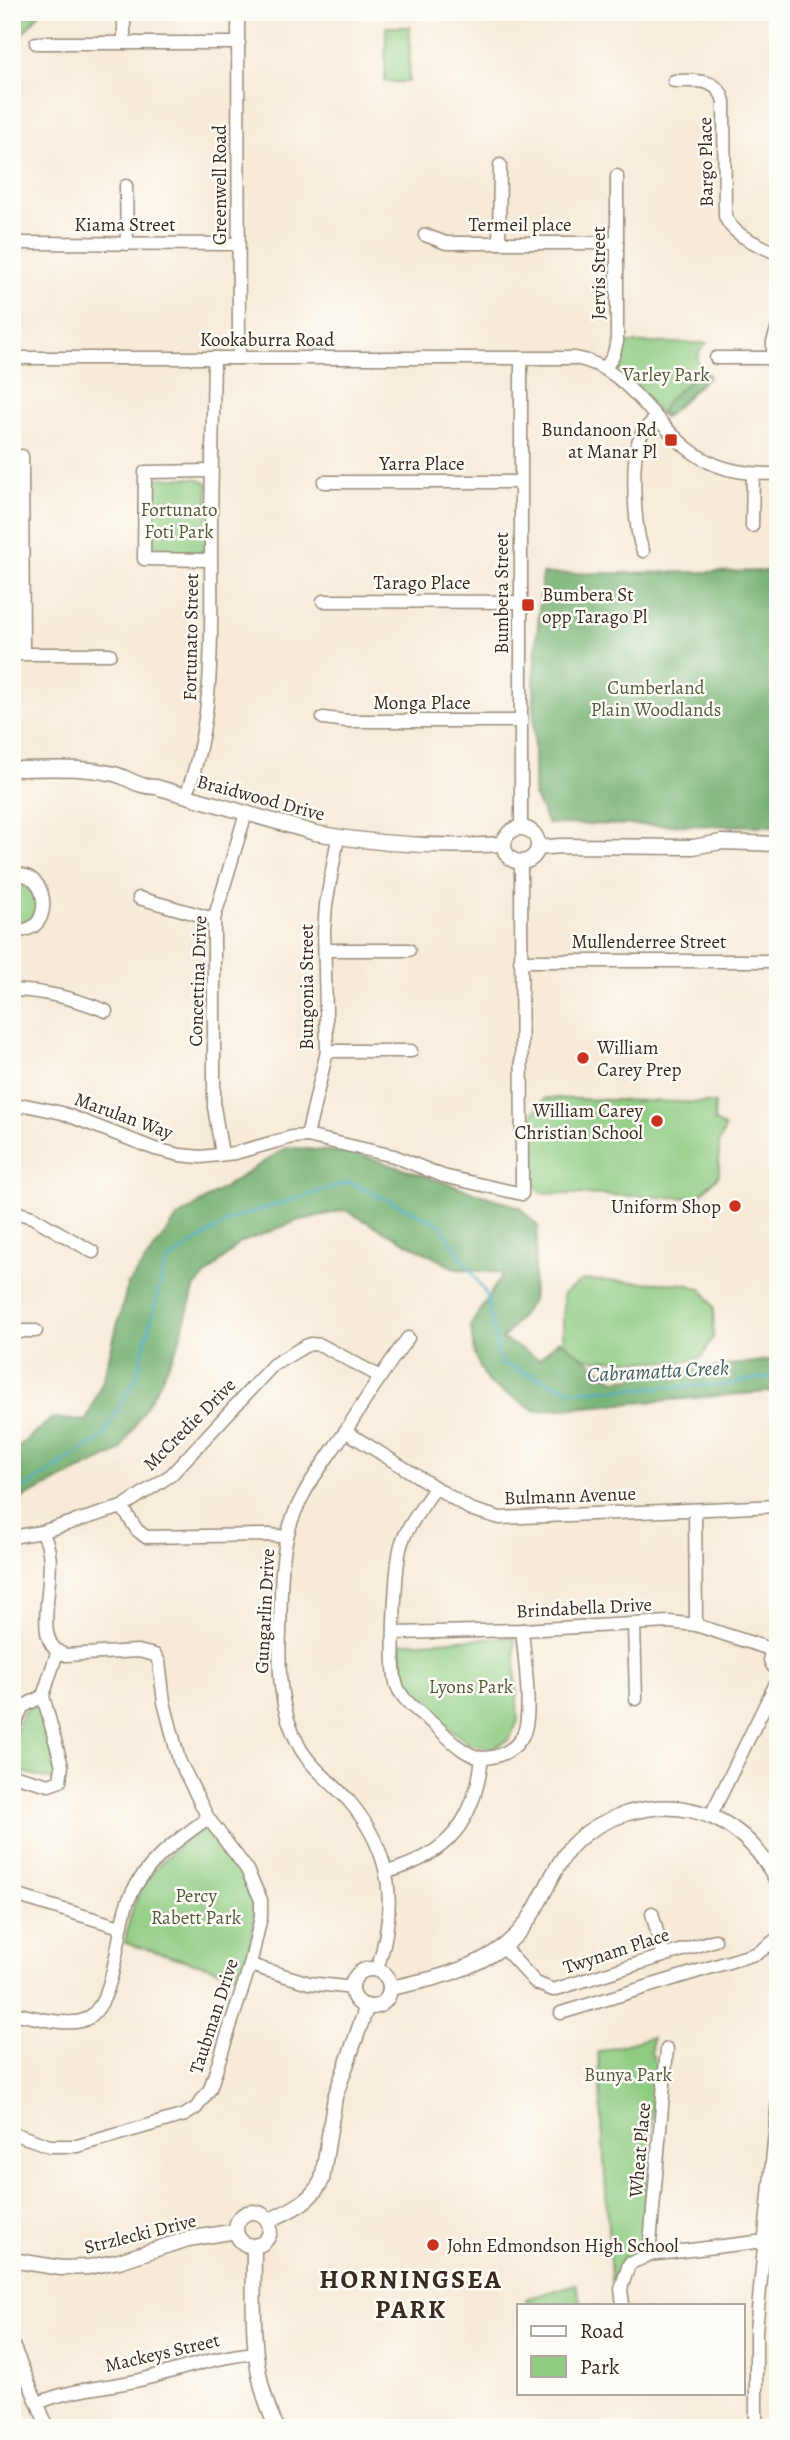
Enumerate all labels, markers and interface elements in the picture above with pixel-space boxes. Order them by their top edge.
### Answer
street label: Bargo Place [692,117,720,207]
street label: Greenwell Road [207,124,233,245]
street label: Kiama Street [74,212,176,238]
street label: Termeil place [469,212,571,238]
street label: Jervis Street [586,226,612,320]
street label: Kookaburra Road [200,327,335,353]
park label: Varley Park [621,362,710,388]
place label: Bundanoon Rd at Manar Pl [541,417,658,465]
marker: Bundanoon Rd at Manar Pl [663,432,679,448]
street label: Yarra Place [378,451,465,477]
park label: Fortunato Foti Park [140,497,218,545]
street label: Bumbera Street [489,532,515,654]
street label: Tarago Place [373,570,471,596]
street label: Fortunato Street [177,573,205,701]
place label: Bumbera St opp Tarago Pl [542,582,648,630]
marker: Bumbera St opp Tarago Pl [520,597,536,613]
park label: Cumberland Plain Woodlands [591,675,721,723]
street label: Monga Place [373,690,471,716]
street label: Braidwood Drive [194,768,328,828]
street label: Concettina Drive [183,915,213,1047]
street label: Bungonia Street [294,924,320,1050]
street label: Mullenderree Street [572,929,726,955]
place label: William Carey Prep [596,1035,682,1083]
marker: William Carey Prep [575,1050,591,1066]
street label: Marulan Way [71,1086,177,1146]
place label: William Carey Christian School [515,1098,644,1146]
marker: William Carey Christian School [649,1113,665,1129]
place label: Uniform Shop [611,1194,721,1220]
marker: Uniform Shop [727,1198,743,1214]
water label: Cabramatta Creek [586,1353,730,1389]
street label: McCredie Drive [138,1373,242,1477]
street label: Bulmann Avenue [504,1481,636,1511]
street label: Gungarlin Drive [249,1548,281,1674]
street label: Brindabella Drive [515,1591,653,1625]
park label: Lyons Park [429,1674,514,1700]
park label: Percy Rabett Park [151,1883,242,1931]
street label: Twynam Place [560,1922,673,1980]
street label: Taubman Drive [183,1955,245,2077]
park label: Bunya Park [584,2062,673,2088]
street label: Wheat Place [623,2101,657,2200]
street label: Strzlecki Drive [81,2207,199,2260]
place label: John Edmondson High School [447,2233,679,2259]
marker: John Edmondson High School [425,2237,441,2253]
district label: HORNINGSEA PARK [319,2262,503,2327]
legend [517,2304,744,2394]
text: Road [580,2317,624,2345]
street label: Mackeys Street [102,2327,222,2379]
text: Park [580,2353,620,2381]

